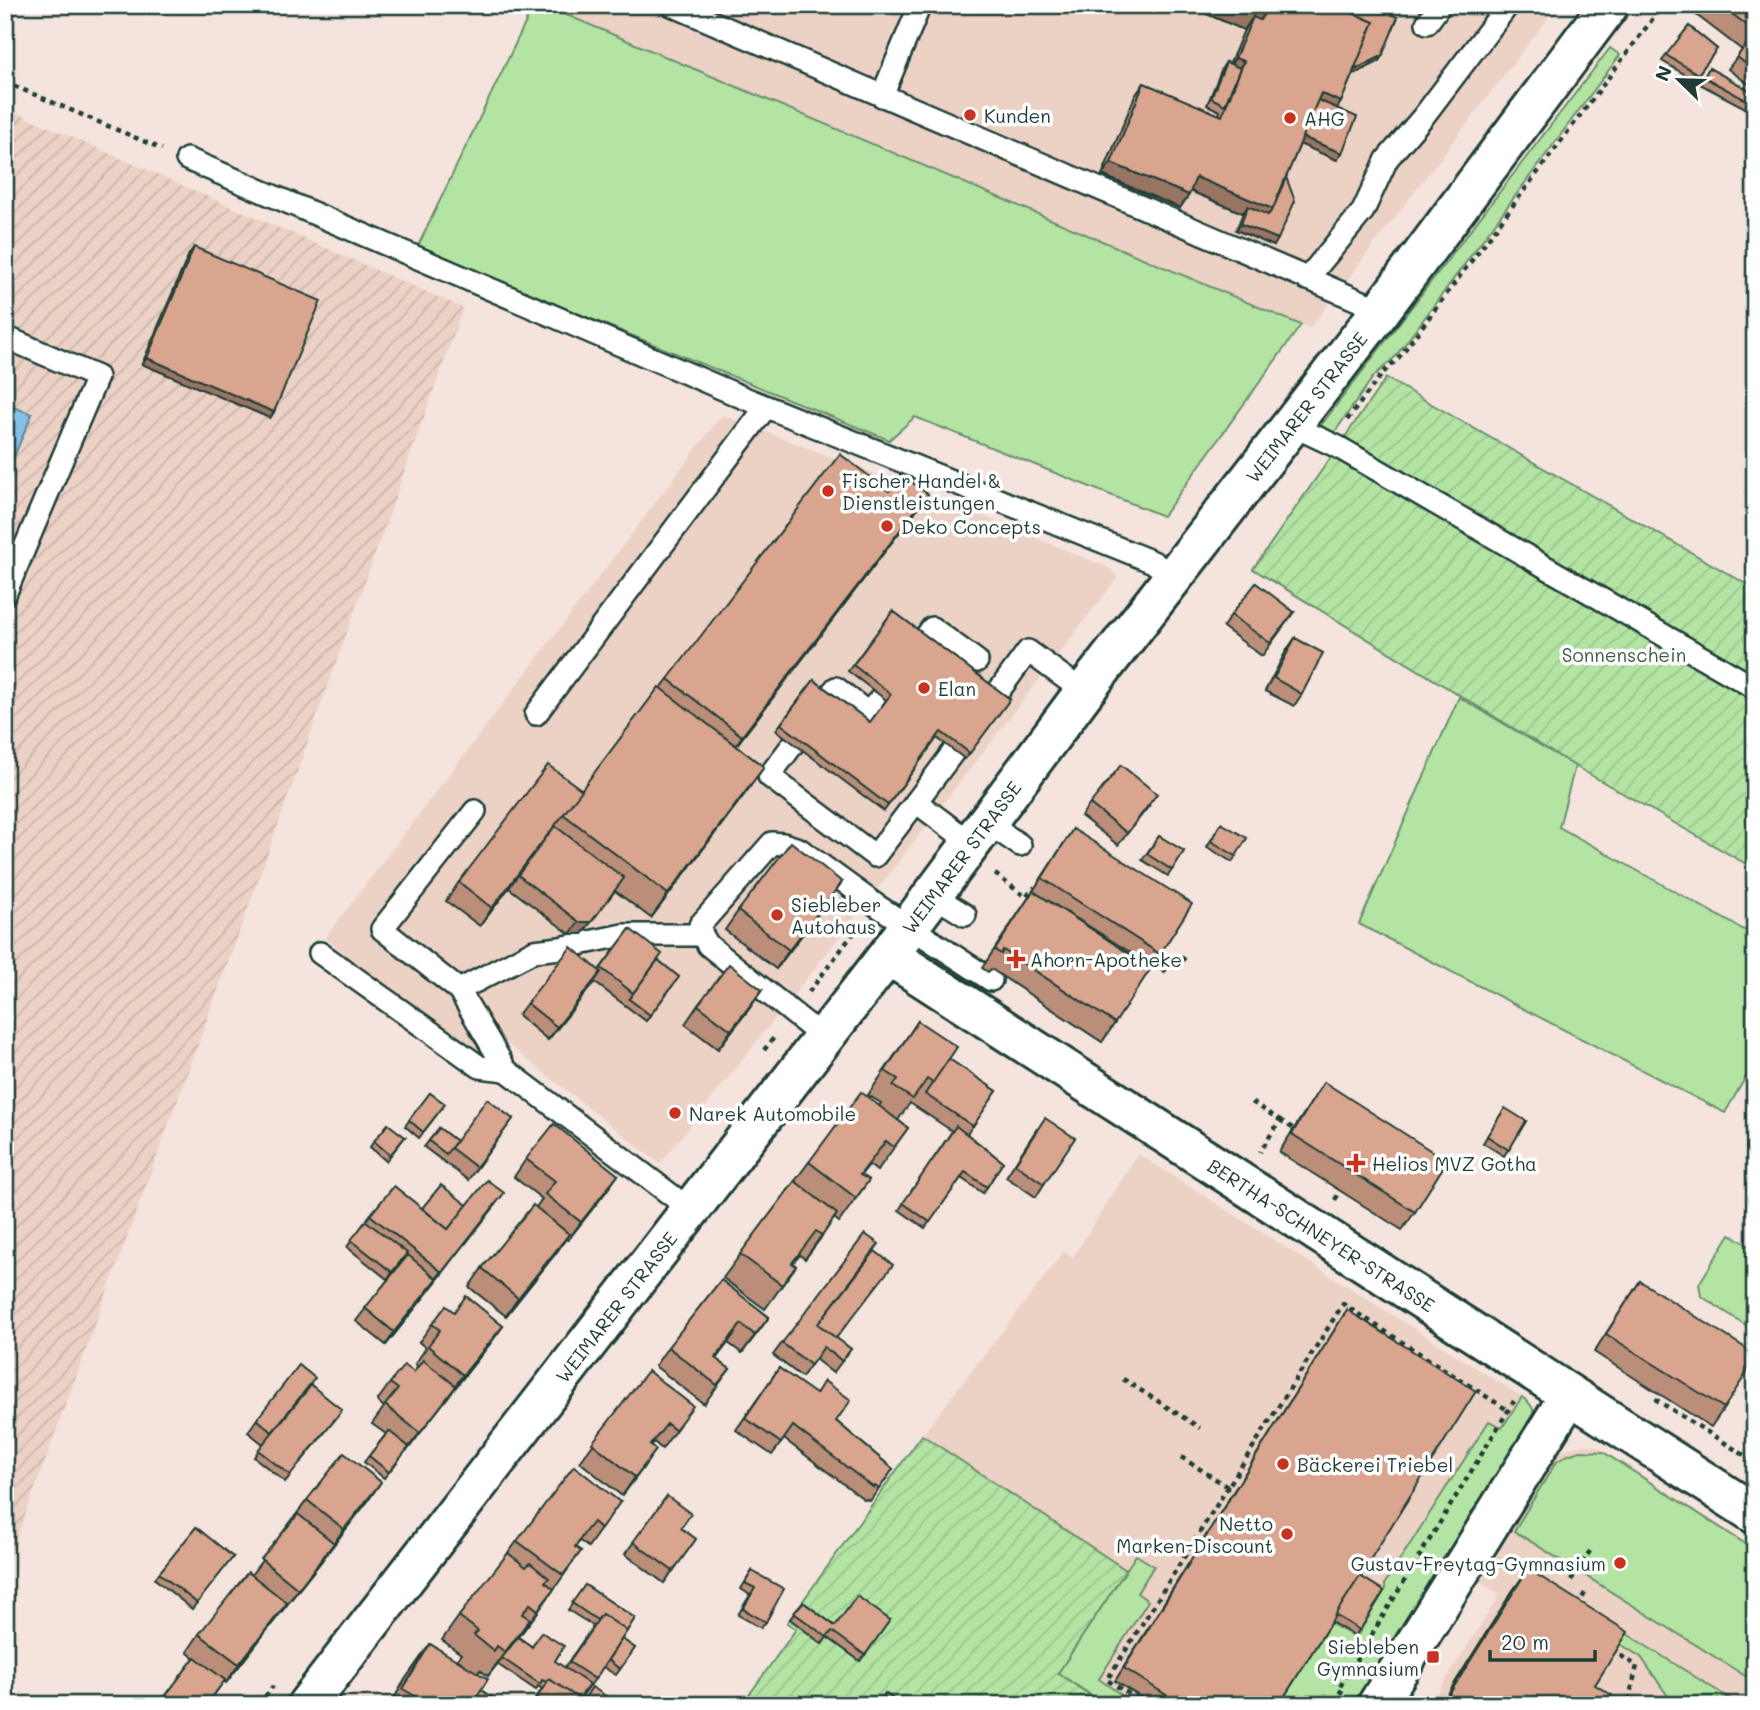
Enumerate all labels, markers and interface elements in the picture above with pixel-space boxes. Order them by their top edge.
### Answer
north arrow [1644,46,1714,116]
text: N [1649,62,1677,85]
place label: Kunden [984,103,1051,128]
place label: AHG [1304,106,1345,131]
marker: Kunden [962,107,978,123]
marker: AHG [1282,110,1298,126]
street label: WEIMARER STRASSE [1239,326,1372,487]
place label: Fischer Handel & Dienstleistungen [842,468,1001,515]
marker: Fischer Handel & Dienstleistungen [820,483,836,499]
place label: Deko Concepts [901,514,1041,539]
marker: Deko Concepts [879,518,895,534]
park label: Sonnenschein [1562,642,1686,667]
place label: Elan [938,676,976,701]
marker: Elan [916,680,932,696]
street label: WEIMARER STRASSE [896,775,1026,938]
place label: Siebleber Autohaus [791,892,881,939]
marker: Siebleber Autohaus [769,907,785,923]
place label: Ahorn-Apotheke [1030,947,1182,972]
marker: Ahorn-Apotheke [1008,951,1024,967]
place label: Narek Automobile [689,1101,856,1126]
marker: Narek Automobile [667,1105,683,1121]
place label: Helios MVZ Gotha [1372,1151,1537,1176]
street label: BERTHA-SCHNEYER-STRASSE [1203,1152,1440,1317]
marker: Helios MVZ Gotha [1346,1153,1366,1173]
street label: WEIMARER STRASSE [549,1226,682,1387]
place label: Bäckerei Triebel [1297,1452,1453,1477]
marker: Bäckerei Triebel [1275,1456,1291,1472]
place label: Netto Marken-Discount [1116,1511,1273,1558]
marker: Netto Marken-Discount [1279,1526,1295,1542]
place label: Gustav-Freytag-Gymnasium [1351,1551,1606,1576]
marker: Gustav-Freytag-Gymnasium [1612,1555,1628,1571]
scale bar [1490,1619,1596,1663]
text: 20 m [1501,1628,1549,1655]
place label: Siebleben Gymnasium [1317,1634,1419,1681]
marker: Siebleben Gymnasium [1425,1649,1441,1665]

